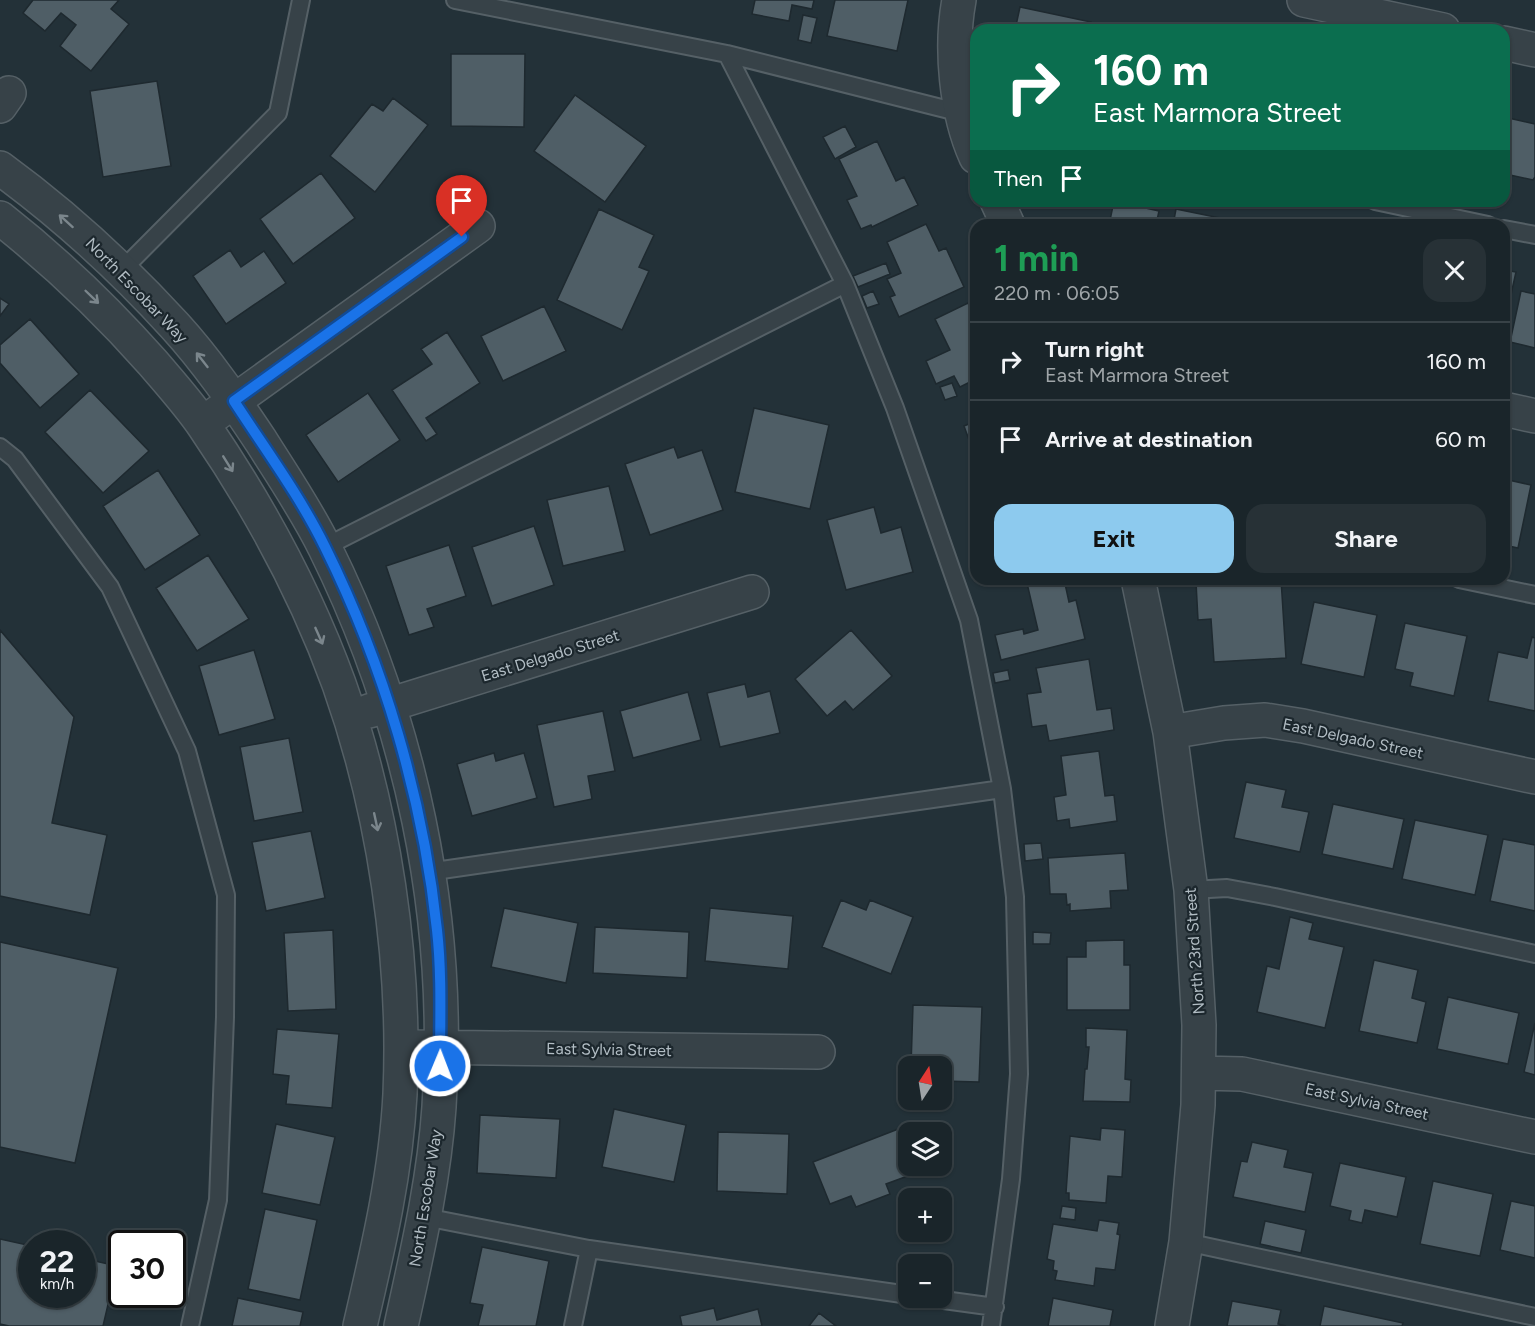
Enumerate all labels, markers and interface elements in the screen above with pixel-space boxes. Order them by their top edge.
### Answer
text: 160 m [1093,45,1209,96]
icon: right [994,48,1072,126]
text: East Marmora Street [1093,96,1342,129]
icon: arrive [1055,162,1088,195]
text: Then [994,165,1043,192]
pin [436,175,487,237]
icon: arrive [445,184,478,217]
one-way arrow [59,214,74,228]
street label: North Escobar Way [82,234,192,347]
text: 1 min [994,237,1079,280]
button: close [1423,239,1486,302]
text: 220 m · 06:05 [994,281,1120,305]
one-way arrow [84,290,99,305]
text: Turn right [1045,336,1144,363]
icon: right [994,345,1027,378]
text: 160 m [1426,348,1486,375]
one-way arrow [196,352,209,368]
text: East Marmora Street [1045,363,1229,387]
icon: arrive [994,423,1027,456]
text: Arrive at destination [1045,426,1253,453]
text: 60 m [1435,426,1486,453]
one-way arrow [223,455,235,472]
button: Exit [994,504,1234,573]
button: Share [1246,504,1486,573]
street label: East Delgado Street [479,625,621,686]
one-way arrow [314,627,326,645]
street label: East Delgado Street [1281,714,1425,763]
one-way arrow [371,812,382,832]
street label: North 23rd Street [1181,887,1208,1015]
position arrow [408,1034,472,1098]
street label: East Sylvia Street [546,1039,672,1060]
north arrow [898,1056,952,1110]
map controls [898,1056,952,1308]
street label: East Sylvia Street [1303,1079,1430,1124]
button: layers [898,1122,952,1176]
street label: North Escobar Way [405,1127,446,1268]
button: + [898,1188,952,1242]
speed limit sign: 30 [108,1230,186,1308]
text: 22 [40,1243,74,1280]
button: − [898,1254,952,1308]
text: km/h [40,1275,74,1293]

